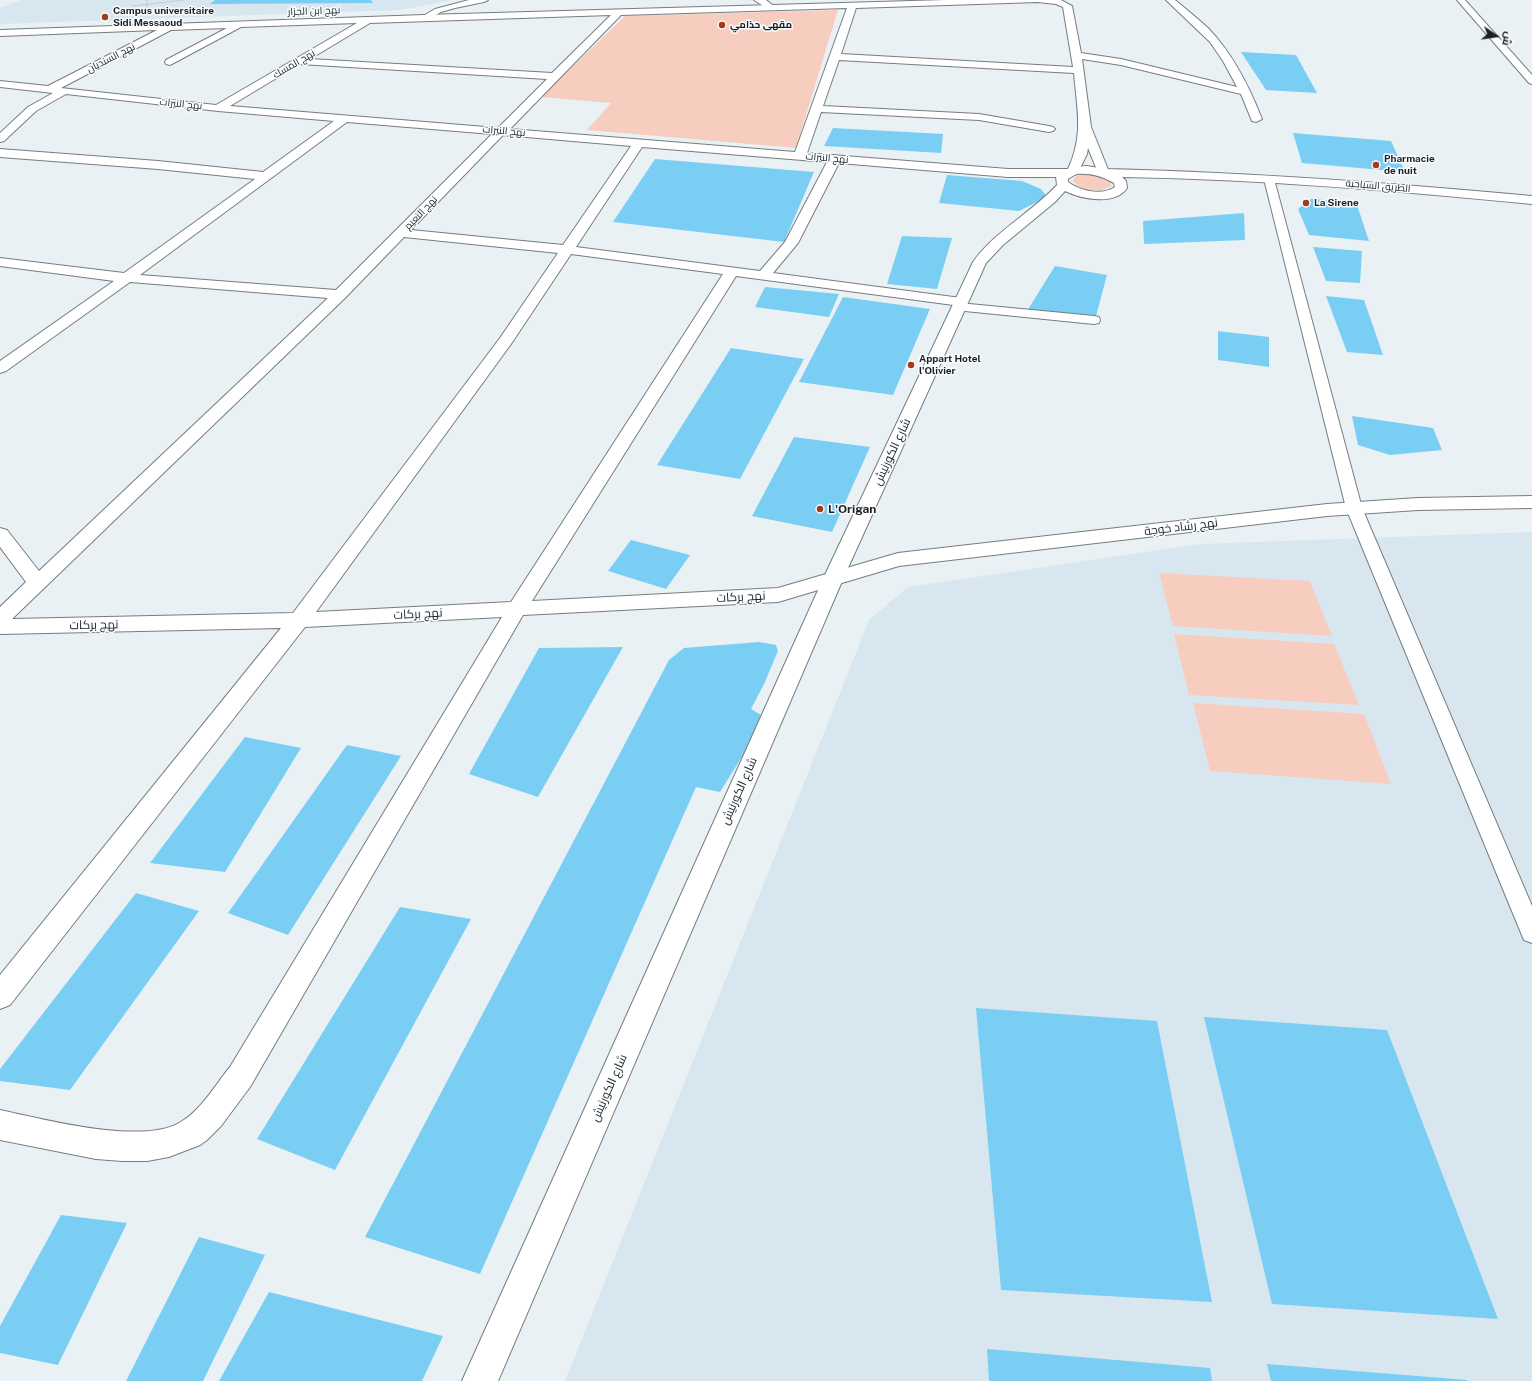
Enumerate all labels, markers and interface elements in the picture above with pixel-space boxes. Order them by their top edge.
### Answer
street label: نهج ابن الجزار [288,4,340,18]
place label: Campus universitaire Sidi Messaoud [113,5,214,28]
marker: Campus universitaire Sidi Messaoud [100,12,110,22]
north arrow [1476,16,1516,56]
place label: مقهى حذامي [730,19,792,31]
marker: مقهى حذامي [717,20,727,30]
text: ش [1500,30,1515,47]
street label: نهج السنديان [85,41,137,75]
street label: نهج المسك [271,47,317,81]
street label: نهج النيرات [159,96,203,112]
street label: نهج النيرات [482,123,526,139]
street label: نهج النيرات [805,150,849,166]
place label: Pharmacie de nuit [1384,153,1435,176]
marker: Pharmacie de nuit [1371,160,1381,170]
street label: الطريق السياحية [1345,177,1411,195]
street label: نهج النعيم [402,194,440,232]
place label: La Sirene [1314,197,1359,209]
marker: La Sirene [1301,198,1311,208]
place label: Appart Hotel l'Olivier [919,353,981,376]
marker: Appart Hotel l'Olivier [906,360,916,370]
street label: شارع الكورنيش [870,416,914,488]
place label: L'Origan [828,502,876,516]
marker: L'Origan [815,504,825,514]
street label: نهج رشاد خوجة [1143,515,1219,539]
street label: نهج بركات [716,589,766,605]
street label: نهج بركات [393,606,443,622]
street label: نهج بركات [69,617,119,633]
street label: شارع الكورنيش [718,755,760,827]
street label: شارع الكورنيش [588,1052,630,1124]

